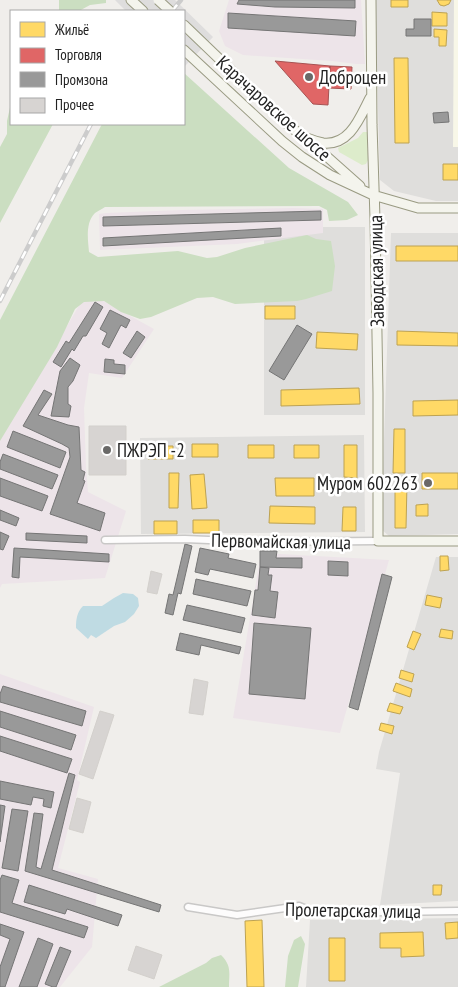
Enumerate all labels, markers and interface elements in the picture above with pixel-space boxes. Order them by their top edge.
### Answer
legend [10,10,185,125]
text: Жильё [54,20,89,39]
text: Торговля [55,45,102,64]
street label: Карачаровское шоссе [212,50,337,166]
place label: Доброцен [319,65,386,89]
text: Промзона [55,70,108,89]
marker: Доброцен [303,71,315,83]
text: Прочее [55,95,94,114]
street label: Заводская улица [363,215,389,327]
place label: ПЖРЭП -2 [117,438,185,462]
marker: ПЖРЭП -2 [101,444,113,456]
place label: Муром 602263 [317,471,418,495]
marker: Муром 602263 [422,477,434,489]
street label: Первомайская улица [211,528,351,554]
street label: Пролетарская улица [285,897,421,923]

